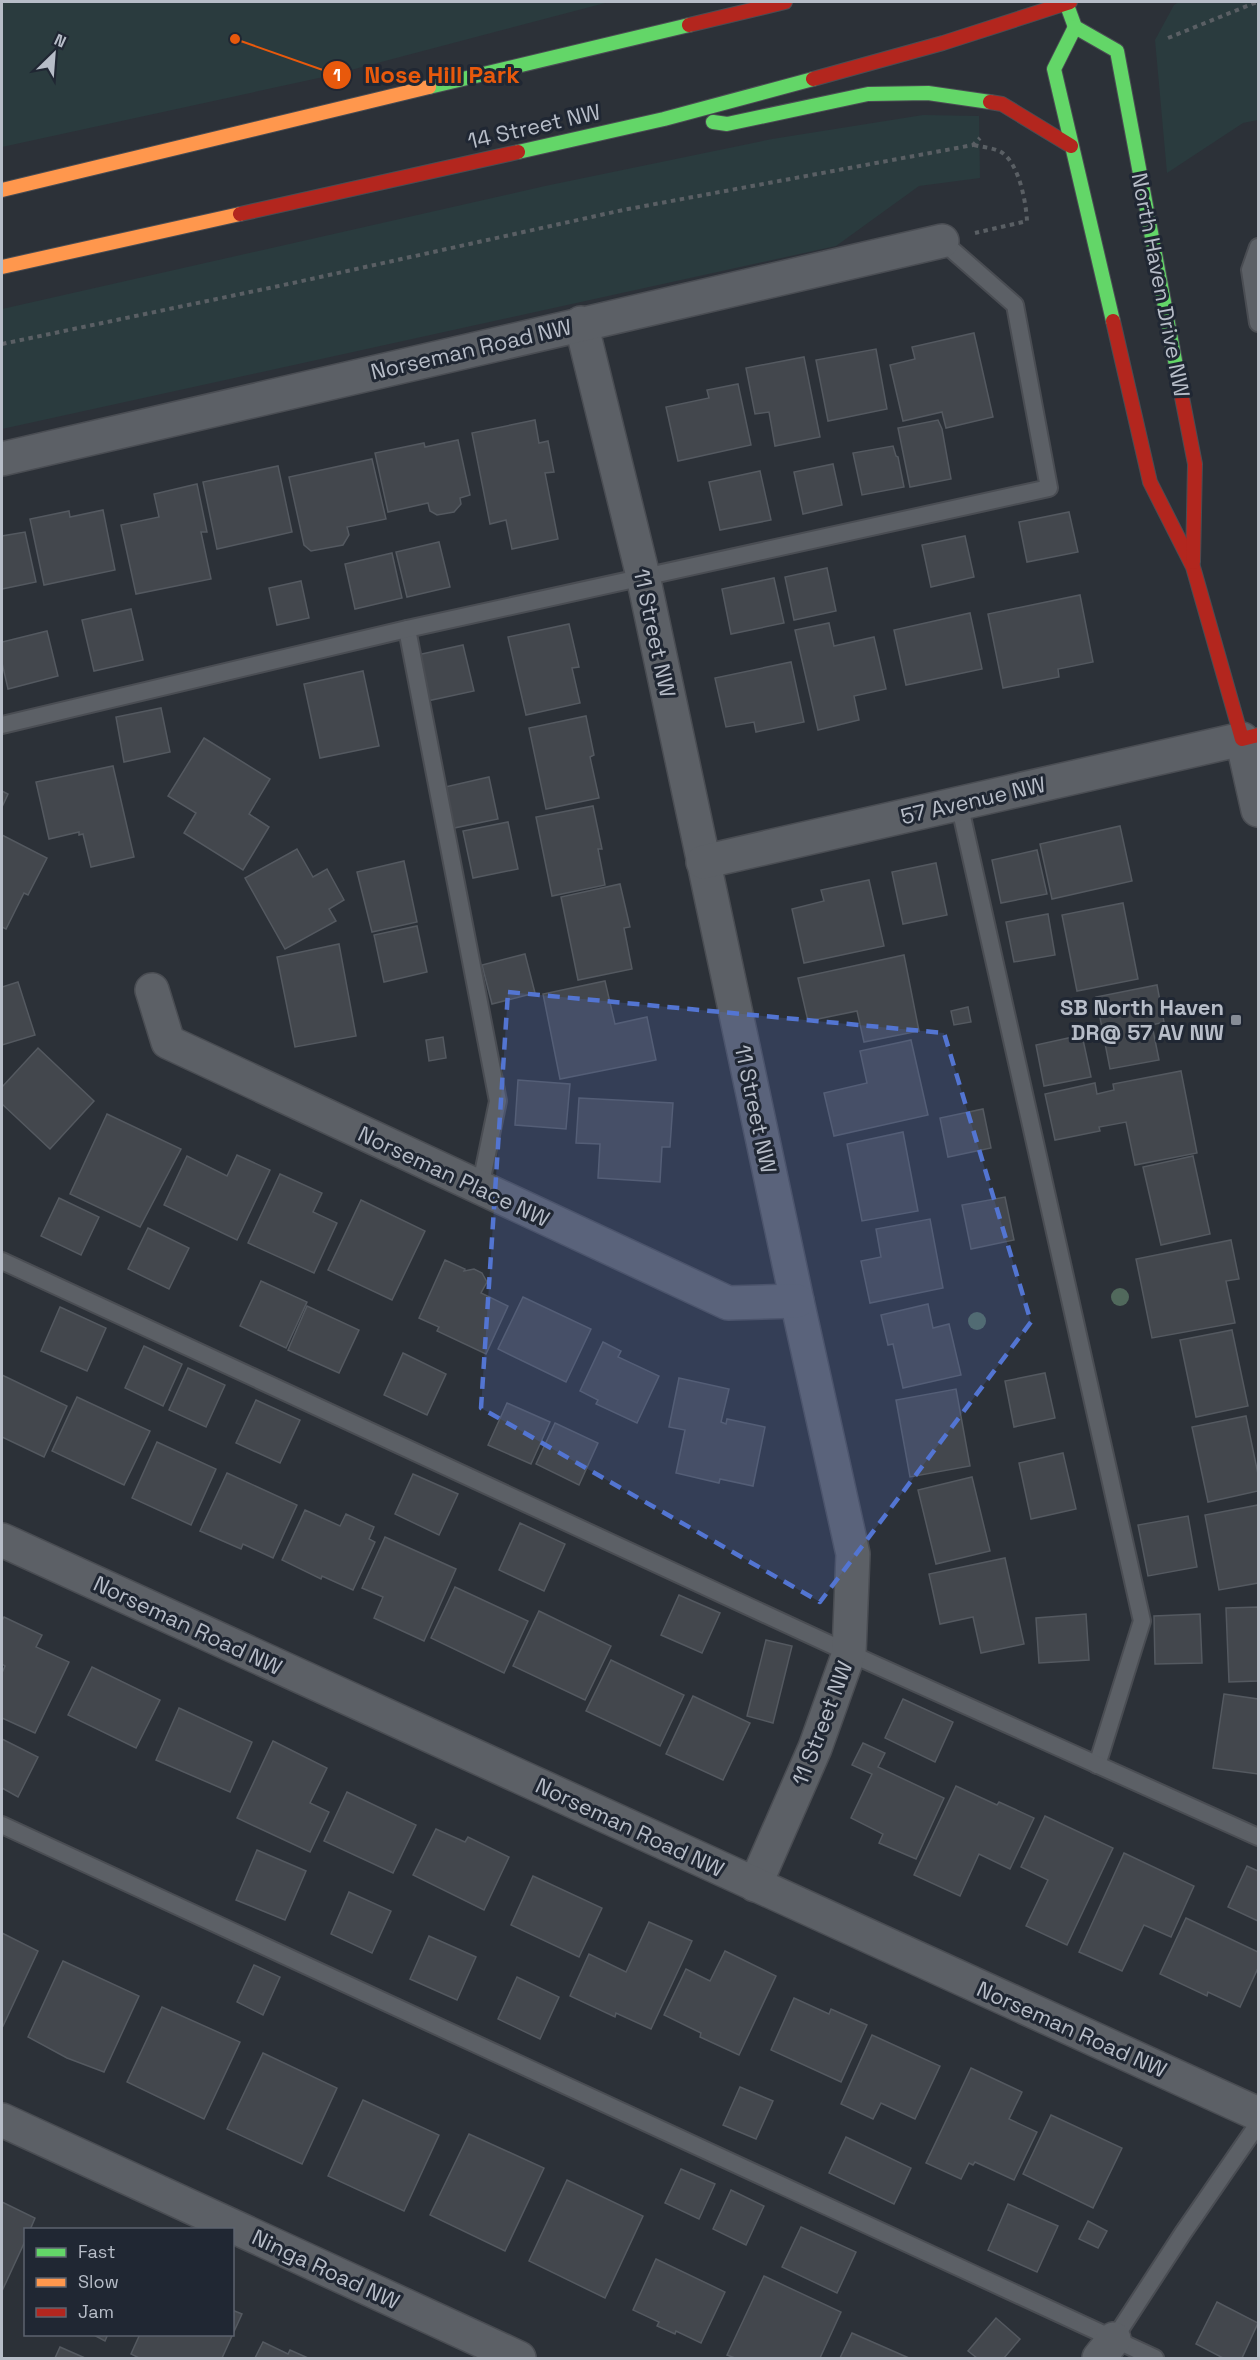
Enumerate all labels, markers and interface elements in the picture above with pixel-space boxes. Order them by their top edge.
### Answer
north arrow [24,24,84,84]
text: N [51,29,69,53]
callout: Nose Hill Park [322,54,532,96]
text: Nose Hill Park [364,59,520,90]
text: 1 [333,63,341,86]
street label: 14 Street NW [465,97,603,155]
street label: North Haven Drive NW [1126,170,1196,400]
street label: Norseman Road NW [368,312,574,386]
street label: 11 Street NW [628,566,682,700]
street label: 57 Avenue NW [898,770,1048,830]
place label: SB North Haven DR@ 57 AV NW [1060,993,1224,1046]
marker: SB North Haven DR@ 57 AV NW [1229,1013,1243,1027]
street label: 11 Street NW [729,1042,783,1176]
street label: Norseman Place NW [354,1119,554,1233]
street label: Norseman Road NW [89,1569,287,1681]
street label: 11 Street NW [785,1657,859,1789]
street label: Norseman Road NW [531,1771,729,1883]
street label: Norseman Road NW [973,1974,1171,2084]
street label: Ninga Road NW [248,2223,404,2315]
legend [24,2228,234,2336]
text: Fast [78,2240,115,2263]
text: Slow [78,2270,119,2293]
text: Jam [78,2300,114,2323]

